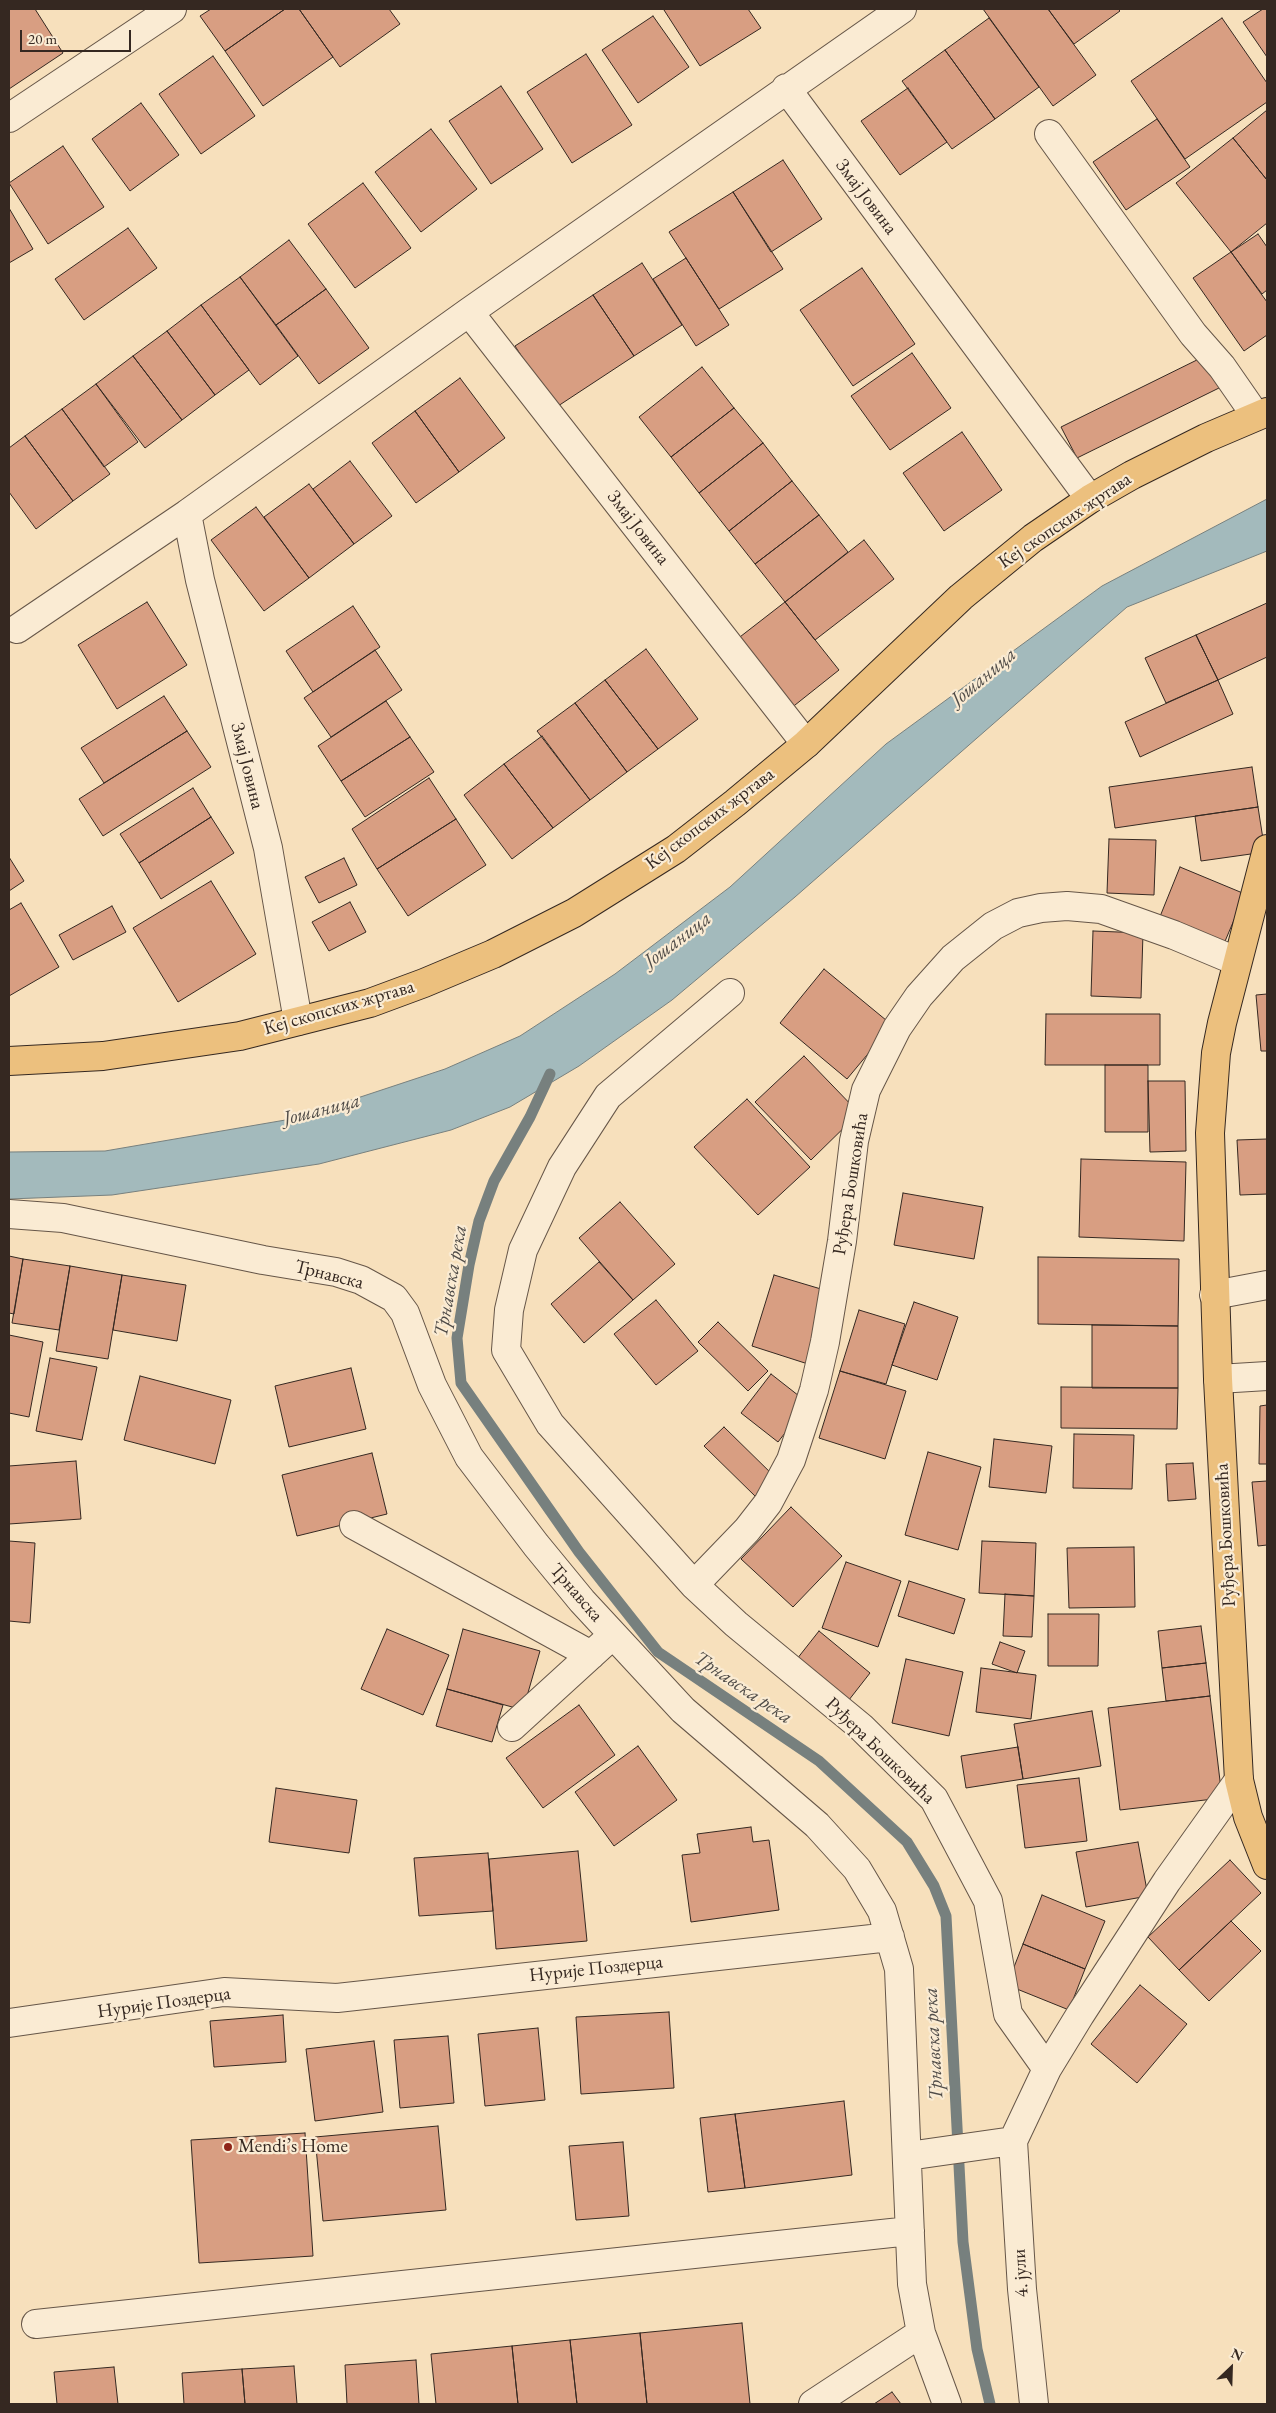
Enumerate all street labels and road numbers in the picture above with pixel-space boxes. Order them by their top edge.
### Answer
street label: Змај Јовина [830,155,902,239]
street label: Кеј скопских жртава [994,468,1136,574]
street label: Змај Јовина [602,486,674,570]
street label: Змај Јовина [225,720,269,812]
street label: Кеј скопских жртава [641,763,779,875]
street label: Кеј скопских жртава [261,976,417,1040]
street label: Руђера Бошковића [829,1111,873,1257]
street label: Трнавска [292,1255,366,1295]
street label: Руђера Бошковића [1211,1463,1241,1607]
street label: Трнавска [544,1559,608,1627]
street label: Руђера Бошковића [820,1693,940,1809]
street label: Нурије Поздерца [528,1951,664,1987]
street label: Нурије Поздерца [96,1982,232,2024]
street label: 4. јули [1008,2248,1034,2298]

